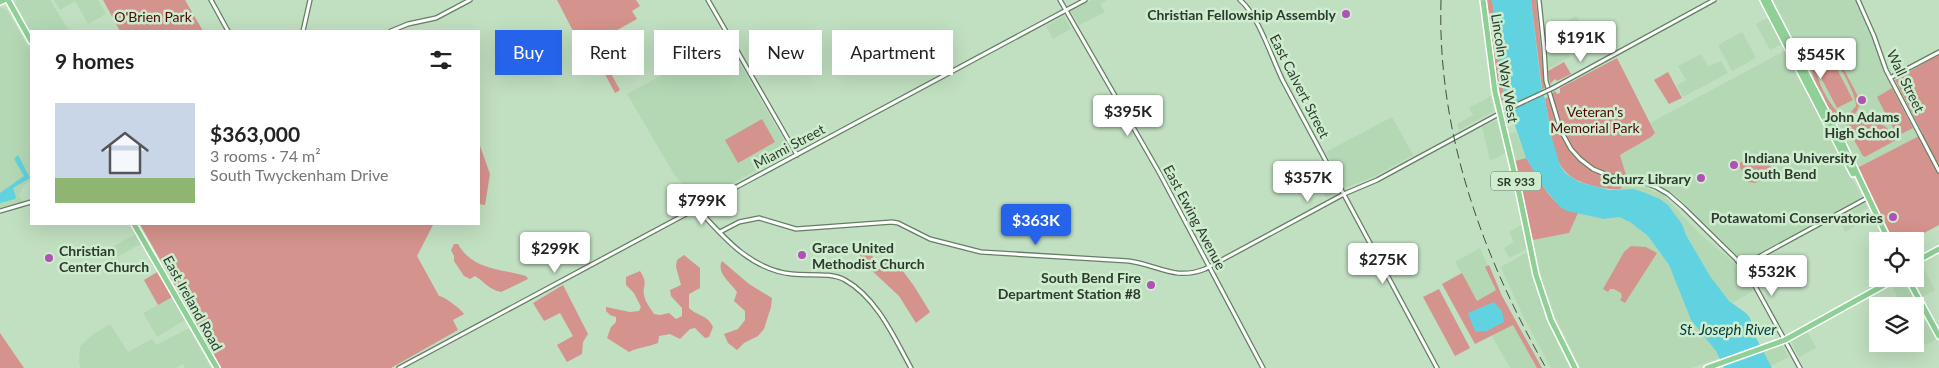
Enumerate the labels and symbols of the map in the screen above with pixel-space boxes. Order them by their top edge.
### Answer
place label: Christian Fellowship Assembly [1147,6,1337,23]
park label: O'Brien Park [114,8,193,25]
marker: Christian Fellowship Assembly [1340,8,1352,20]
street label: Lincoln Way West [1488,12,1522,124]
pin: $191K [1546,20,1616,63]
street label: East Calvert Street [1266,31,1334,141]
pin: $545K [1786,38,1856,80]
street label: Wall Street [1884,47,1928,115]
pin: $395K [1093,94,1163,137]
marker: John Adams High School [1856,94,1868,106]
park label: Veteran's Memorial Park [1550,103,1641,136]
place label: John Adams High School [1824,108,1900,141]
street label: Miami Street [750,120,828,172]
place label: Indiana University South Bend [1744,149,1857,182]
marker: Indiana University South Bend [1728,159,1740,171]
pin: $357K [1273,160,1343,203]
street label: East Ewing Avenue [1160,162,1230,272]
place label: Schurz Library [1602,170,1692,187]
road number: SR 933 [1491,172,1541,190]
marker: Schurz Library [1695,172,1707,184]
pin: $799K [667,184,737,226]
pin: $363K [1001,204,1071,246]
place label: Potawatomi Conservatories [1711,209,1883,226]
marker: Potawatomi Conservatories [1887,211,1899,223]
pin: $299K [520,232,590,274]
place label: Grace United Methodist Church [812,239,925,272]
place label: Christian Center Church [59,242,149,275]
pin: $275K [1348,242,1418,285]
marker: Grace United Methodist Church [796,249,808,261]
marker: Christian Center Church [43,252,55,264]
street label: East Ireland Road [160,252,226,354]
pin: $532K [1737,254,1807,297]
place label: South Bend Fire Department Station #8 [998,269,1142,302]
marker: South Bend Fire Department Station #8 [1145,279,1157,291]
water label: St. Joseph River [1680,320,1777,338]

